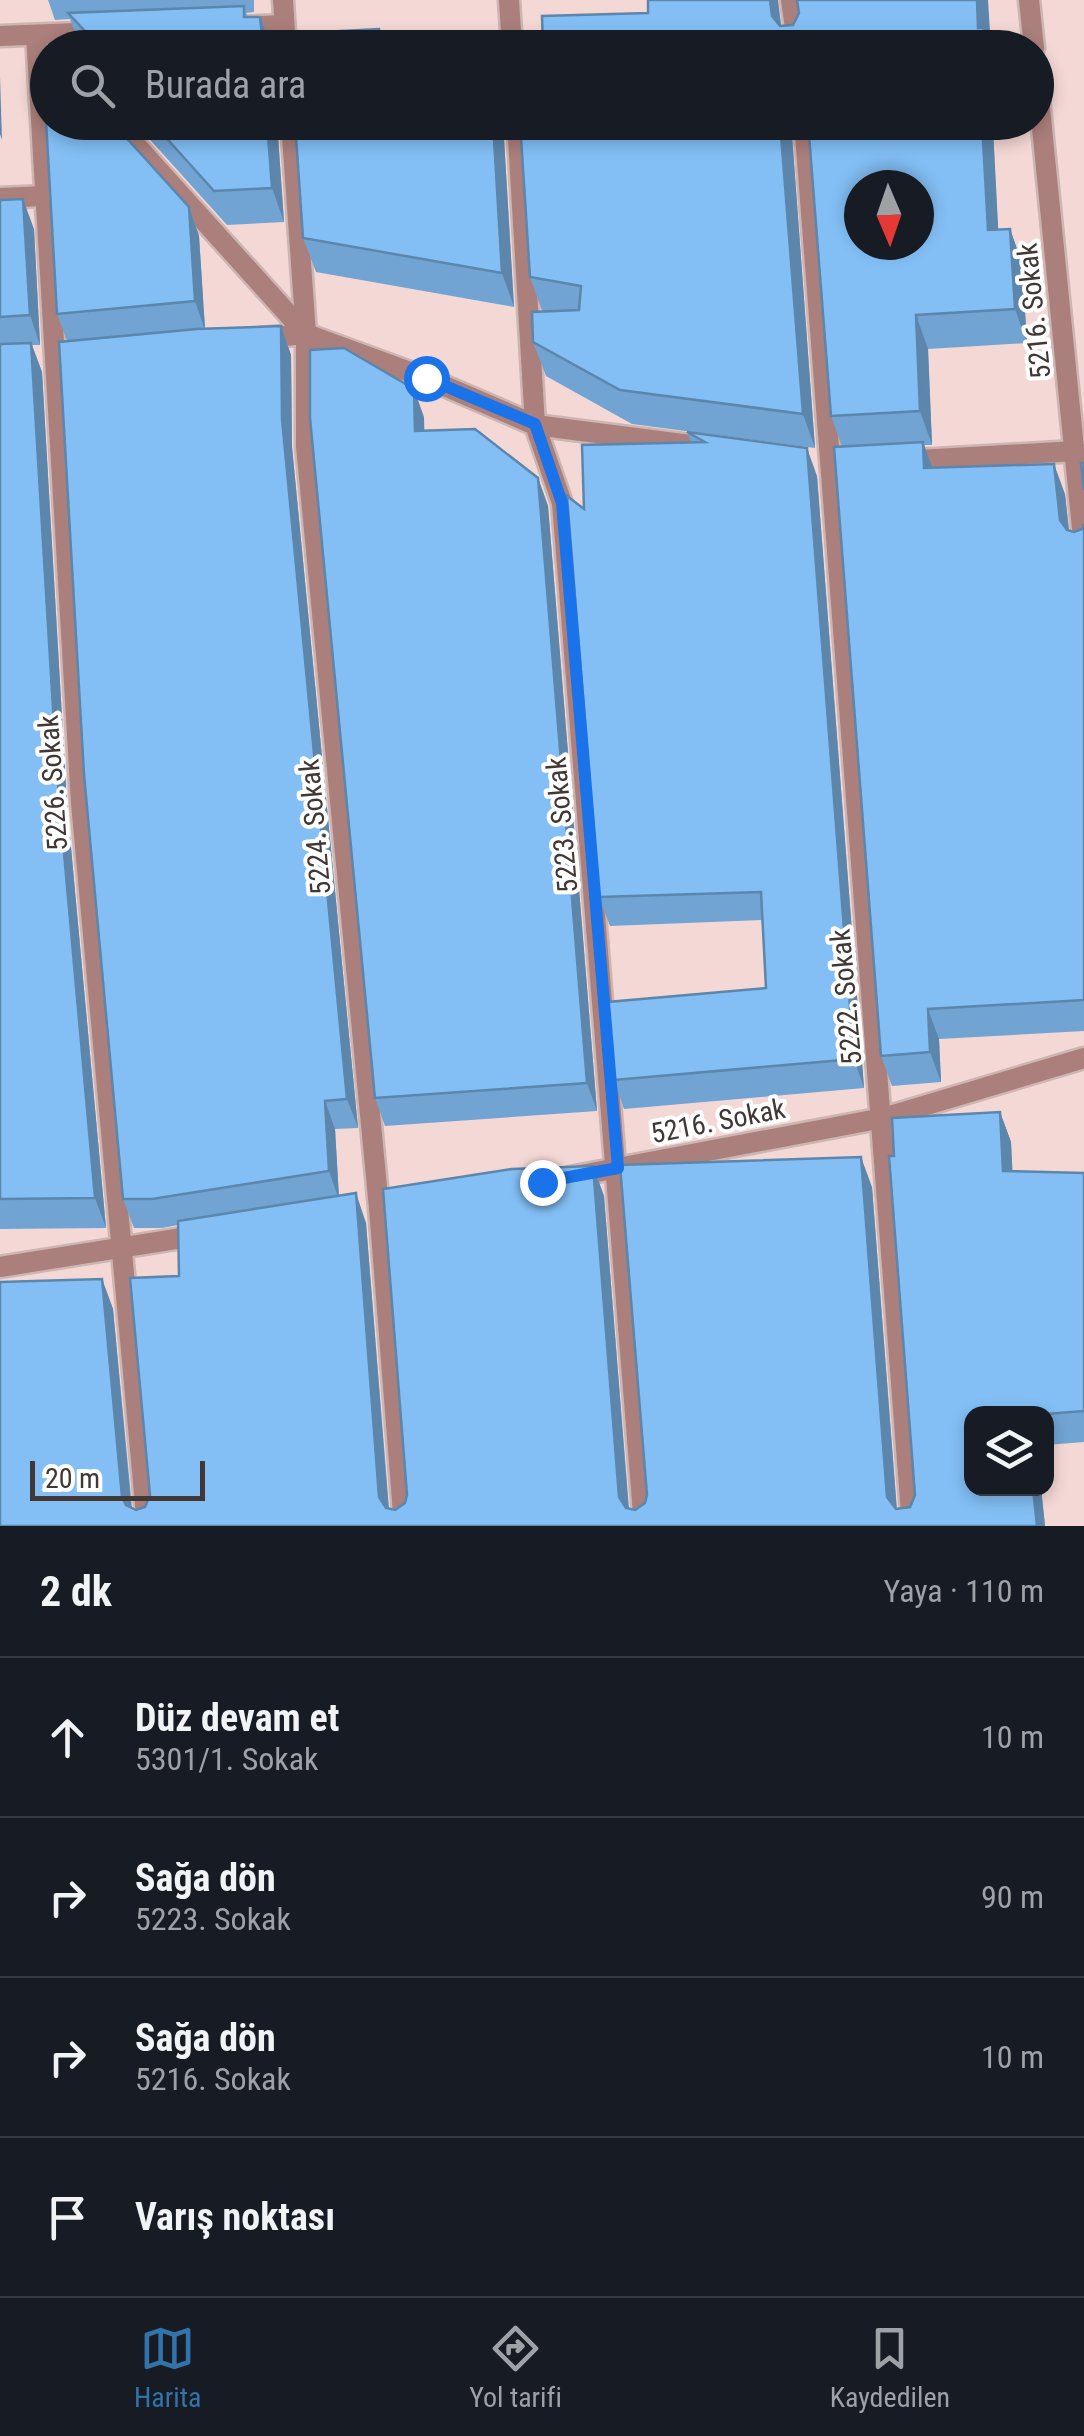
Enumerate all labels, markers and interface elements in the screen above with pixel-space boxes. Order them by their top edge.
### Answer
search box [30,30,1054,140]
icon: search [65,58,120,113]
text: Burada ara [145,63,306,107]
north arrow [844,170,934,260]
street label: 5216. Sokak [1010,241,1058,381]
route start [404,356,450,402]
street label: 5226. Sokak [32,713,74,852]
street label: 5223. Sokak [540,755,584,894]
street label: 5224. Sokak [293,757,337,896]
street label: 5222. Sokak [824,927,868,1066]
street label: 5216. Sokak [648,1092,788,1150]
route end [520,1160,566,1206]
map controls [964,1406,1054,1496]
button: layers [964,1406,1054,1496]
scale bar [30,1456,205,1500]
text: 20 m [45,1462,100,1495]
text: 2 dk [40,1567,112,1616]
text: Yaya · 110 m [884,1572,1044,1610]
text: Düz devam et [135,1696,339,1740]
icon: ahead [40,1710,95,1765]
text: 10 m [981,1718,1044,1756]
text: 5301/1. Sokak [135,1740,318,1778]
text: Sağa dön [135,1856,276,1900]
icon: right [40,1870,95,1925]
text: 90 m [981,1878,1044,1916]
text: 5223. Sokak [135,1900,291,1938]
text: Sağa dön [135,2016,276,2060]
icon: right [40,2030,95,2085]
text: 10 m [981,2038,1044,2076]
text: 5216. Sokak [135,2060,291,2098]
icon: arrive [40,2190,95,2245]
text: Varış noktası [135,2195,335,2239]
tab: Harita [134,2321,201,2414]
tab: Yol tarifi [469,2321,562,2414]
tab: Kaydedilen [830,2321,950,2414]

